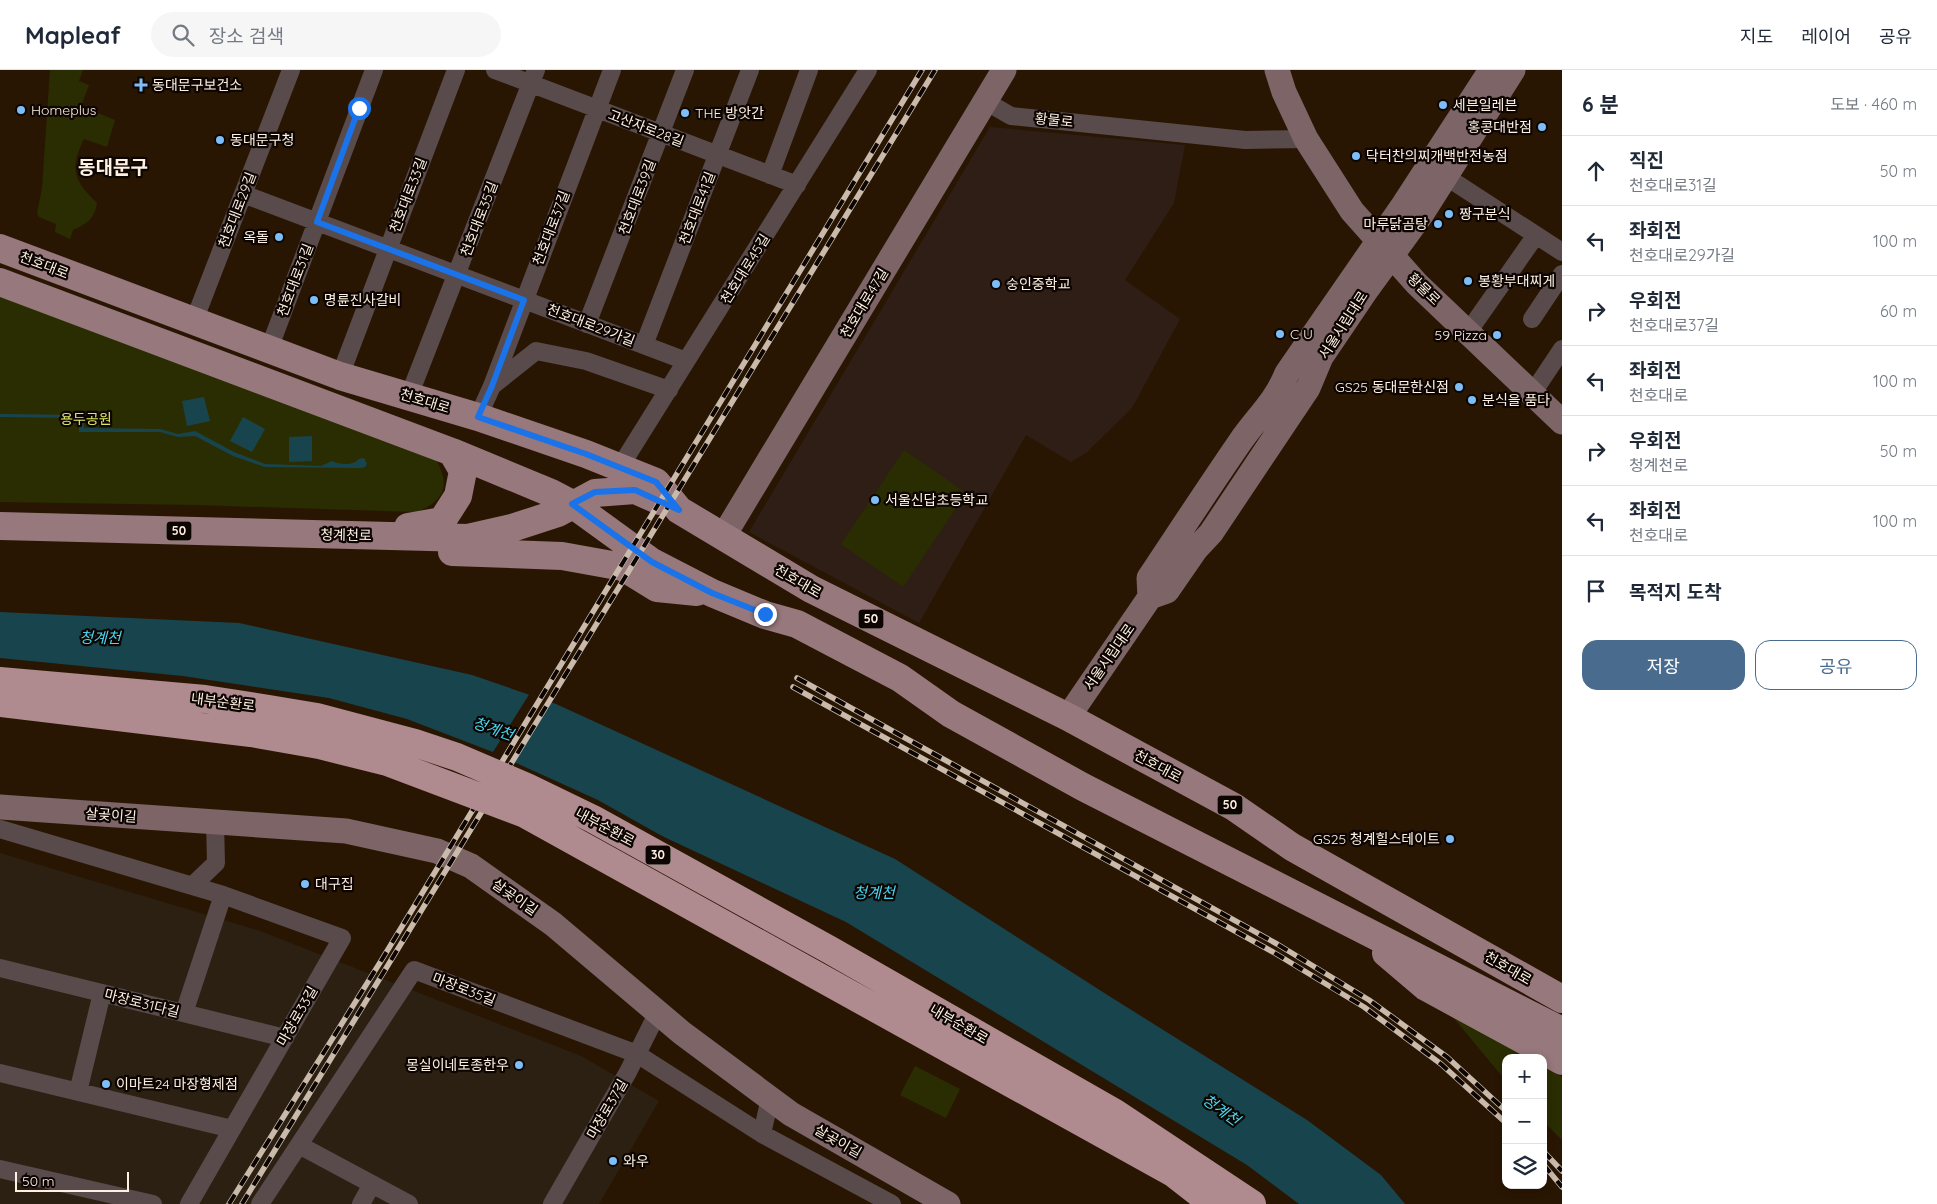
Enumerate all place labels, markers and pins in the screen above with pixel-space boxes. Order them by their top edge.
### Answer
place label: 동대문구보건소 [152,76,242,94]
marker: 동대문구보건소 [134,78,148,92]
place label: 세븐일레븐 [1453,96,1518,114]
marker: 세븐일레븐 [1437,99,1449,111]
place label: Homeplus [31,101,96,119]
marker: Homeplus [15,104,27,116]
place label: THE 방앗간 [695,104,764,122]
marker: THE 방앗간 [679,107,691,119]
place label: 홍콩대반점 [1468,118,1532,136]
marker: 홍콩대반점 [1536,121,1548,133]
place label: 동대문구청 [230,131,294,149]
marker: 동대문구청 [214,134,226,146]
place label: 닥터찬의찌개백반전농점 [1366,147,1508,165]
marker: 닥터찬의찌개백반전농점 [1350,150,1362,162]
place label: 짱구분식 [1459,205,1511,223]
marker: 짱구분식 [1443,208,1455,220]
place label: 마루닭곰탕 [1364,215,1428,233]
marker: 마루닭곰탕 [1432,218,1444,230]
place label: 옥돌 [243,228,269,246]
marker: 옥돌 [273,231,285,243]
place label: 봉황부대찌게 [1478,272,1555,290]
place label: 숭인중학교 [1006,275,1071,293]
marker: 봉황부대찌게 [1462,275,1474,287]
marker: 숭인중학교 [990,278,1002,290]
place label: 명륜진사갈비 [324,291,401,309]
marker: 명륜진사갈비 [308,294,320,306]
place label: C U [1290,325,1313,343]
place label: 59 Pizza [1435,326,1487,344]
marker: C U [1274,328,1286,340]
marker: 59 Pizza [1491,329,1503,341]
place label: GS25 동대문한신점 [1335,378,1449,396]
marker: GS25 동대문한신점 [1453,381,1465,393]
place label: 분식을 품다 [1482,391,1550,409]
marker: 분식을 품다 [1466,394,1478,406]
place label: 서울신답초등학교 [885,491,988,509]
marker: 서울신답초등학교 [869,494,881,506]
place label: GS25 청계힐스테이트 [1313,830,1440,848]
marker: GS25 청계힐스테이트 [1444,833,1456,845]
place label: 대구집 [315,875,354,893]
marker: 대구집 [299,878,311,890]
place label: 몽실이네토종한우 [406,1056,509,1074]
marker: 몽실이네토종한우 [513,1059,525,1071]
place label: 이마트24 마장형제점 [116,1075,238,1093]
marker: 이마트24 마장형제점 [100,1078,112,1090]
place label: 와우 [623,1152,649,1170]
marker: 와우 [607,1155,619,1167]

